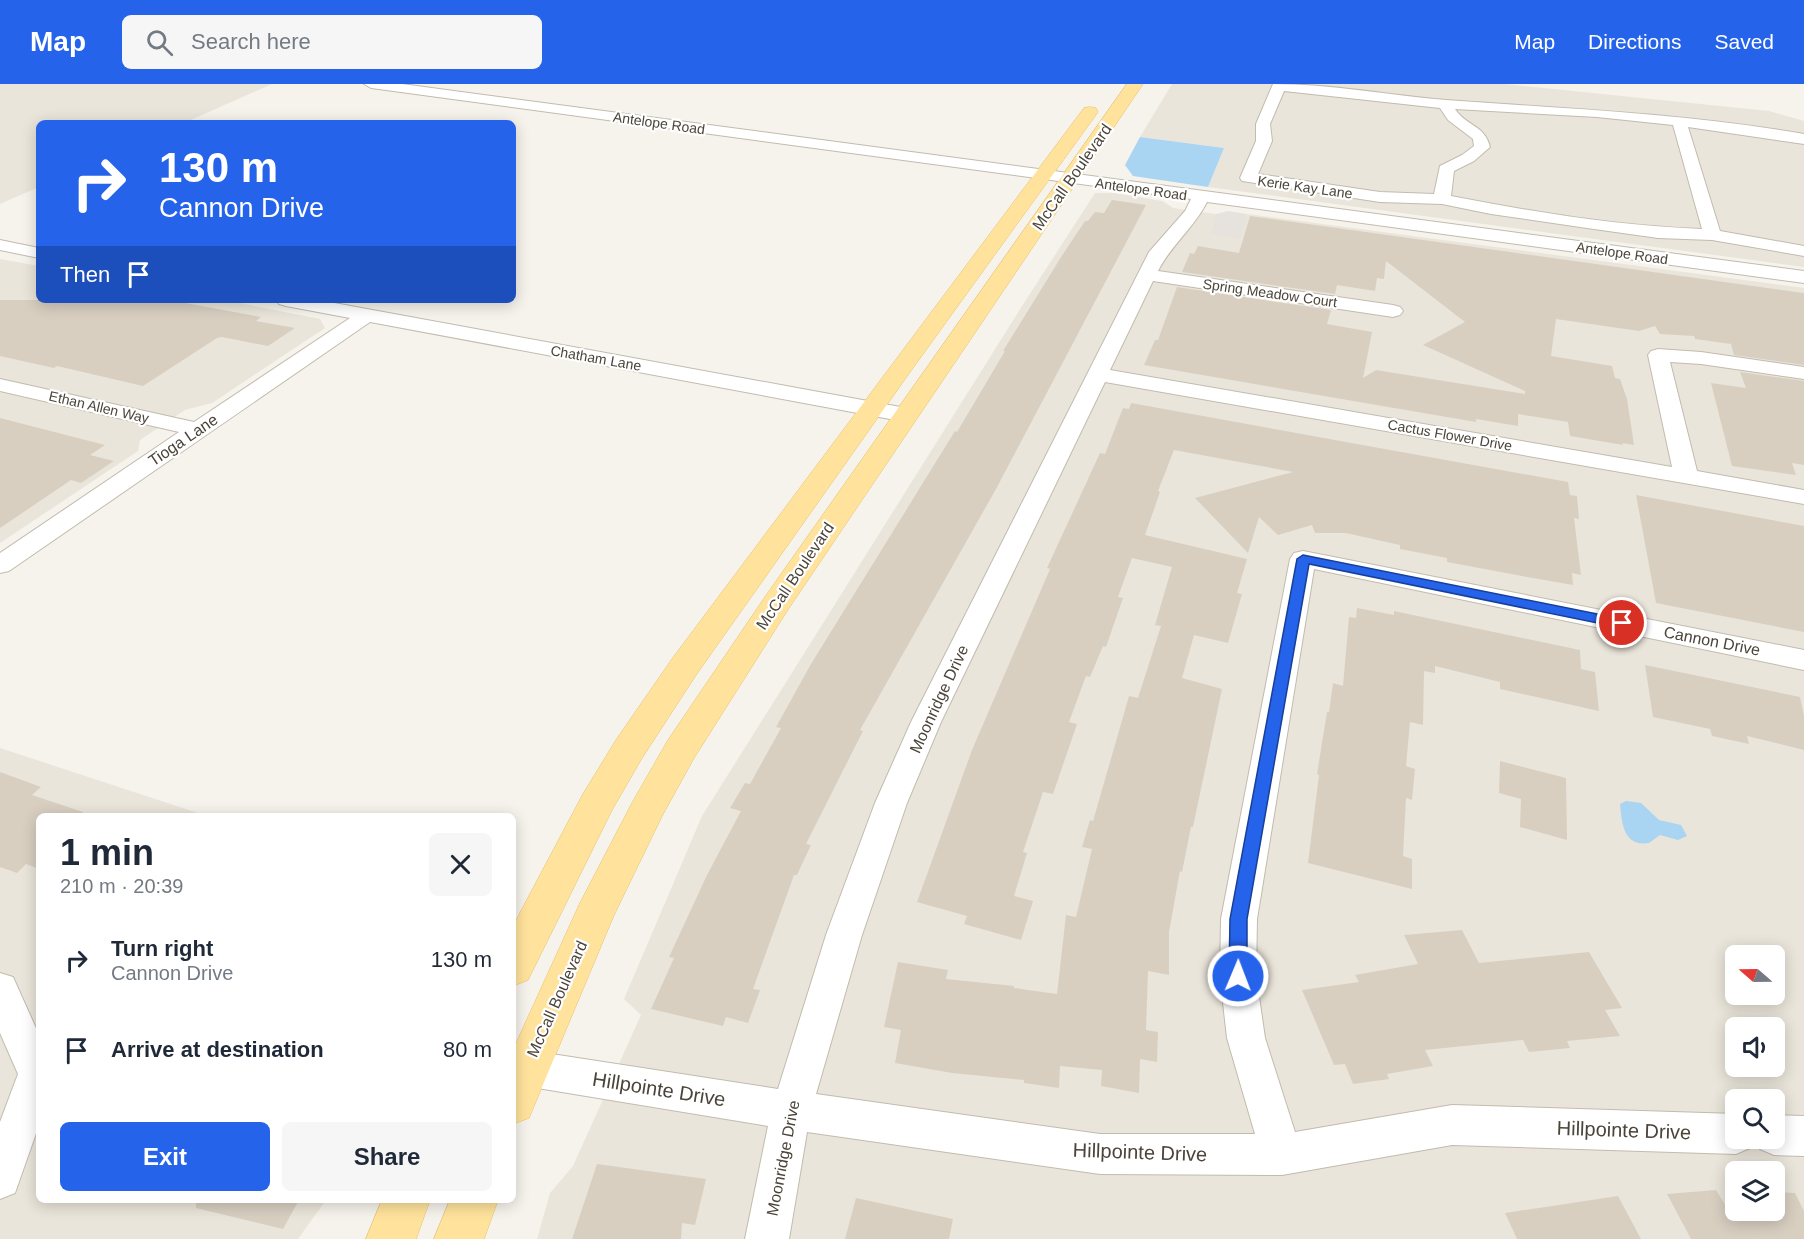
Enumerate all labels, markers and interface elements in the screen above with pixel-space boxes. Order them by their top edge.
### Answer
search box [122,15,542,69]
text: Map [30,26,86,57]
icon: search [143,26,176,59]
text: Search here [191,29,311,54]
text: Map [1514,30,1555,53]
text: Directions [1588,30,1681,53]
text: Saved [1714,30,1774,53]
street label: Antelope Road [612,109,706,137]
street label: McCall Boulevard [1029,121,1115,233]
icon: right [60,144,138,222]
text: 130 m [159,144,278,191]
street label: Kerie Kay Lane [1256,172,1354,202]
street label: Antelope Road [1094,175,1188,203]
text: Cannon Drive [159,193,324,223]
street label: Antelope Road [1575,239,1669,267]
icon: arrive [122,258,155,291]
text: Then [60,262,110,287]
street label: Spring Meadow Court [1202,276,1338,310]
street label: Chatham Lane [549,342,643,374]
street label: Ethan Allen Way [47,388,151,426]
street label: Tioga Lane [145,411,221,469]
street label: Cactus Flower Drive [1387,416,1514,454]
street label: McCall Boulevard [753,519,837,633]
pin [1596,597,1647,648]
icon: arrive [1605,606,1638,639]
street label: Cannon Drive [1662,623,1762,659]
street label: Moonridge Drive [906,642,972,756]
text: 1 min [60,832,154,873]
button: close [429,833,492,896]
text: 210 m · 20:39 [60,875,183,897]
text: Turn right [111,936,213,961]
street label: McCall Boulevard [524,938,590,1060]
icon: right [60,944,93,977]
position arrow [1206,944,1270,1008]
north arrow [1725,945,1785,1005]
map controls [1725,945,1785,1221]
text: 130 m [431,947,492,972]
text: Cannon Drive [111,962,233,984]
button: sound [1725,1017,1785,1077]
icon: arrive [60,1034,93,1067]
text: Arrive at destination [111,1037,324,1062]
text: 80 m [443,1037,492,1062]
street label: Hillpointe Drive [591,1068,727,1110]
button: search [1725,1089,1785,1149]
street label: Moonridge Drive [763,1099,803,1217]
street label: Hillpointe Drive [1556,1117,1692,1143]
button: Exit [60,1122,270,1191]
button: Share [282,1122,492,1191]
street label: Hillpointe Drive [1072,1139,1208,1165]
button: layers [1725,1161,1785,1221]

